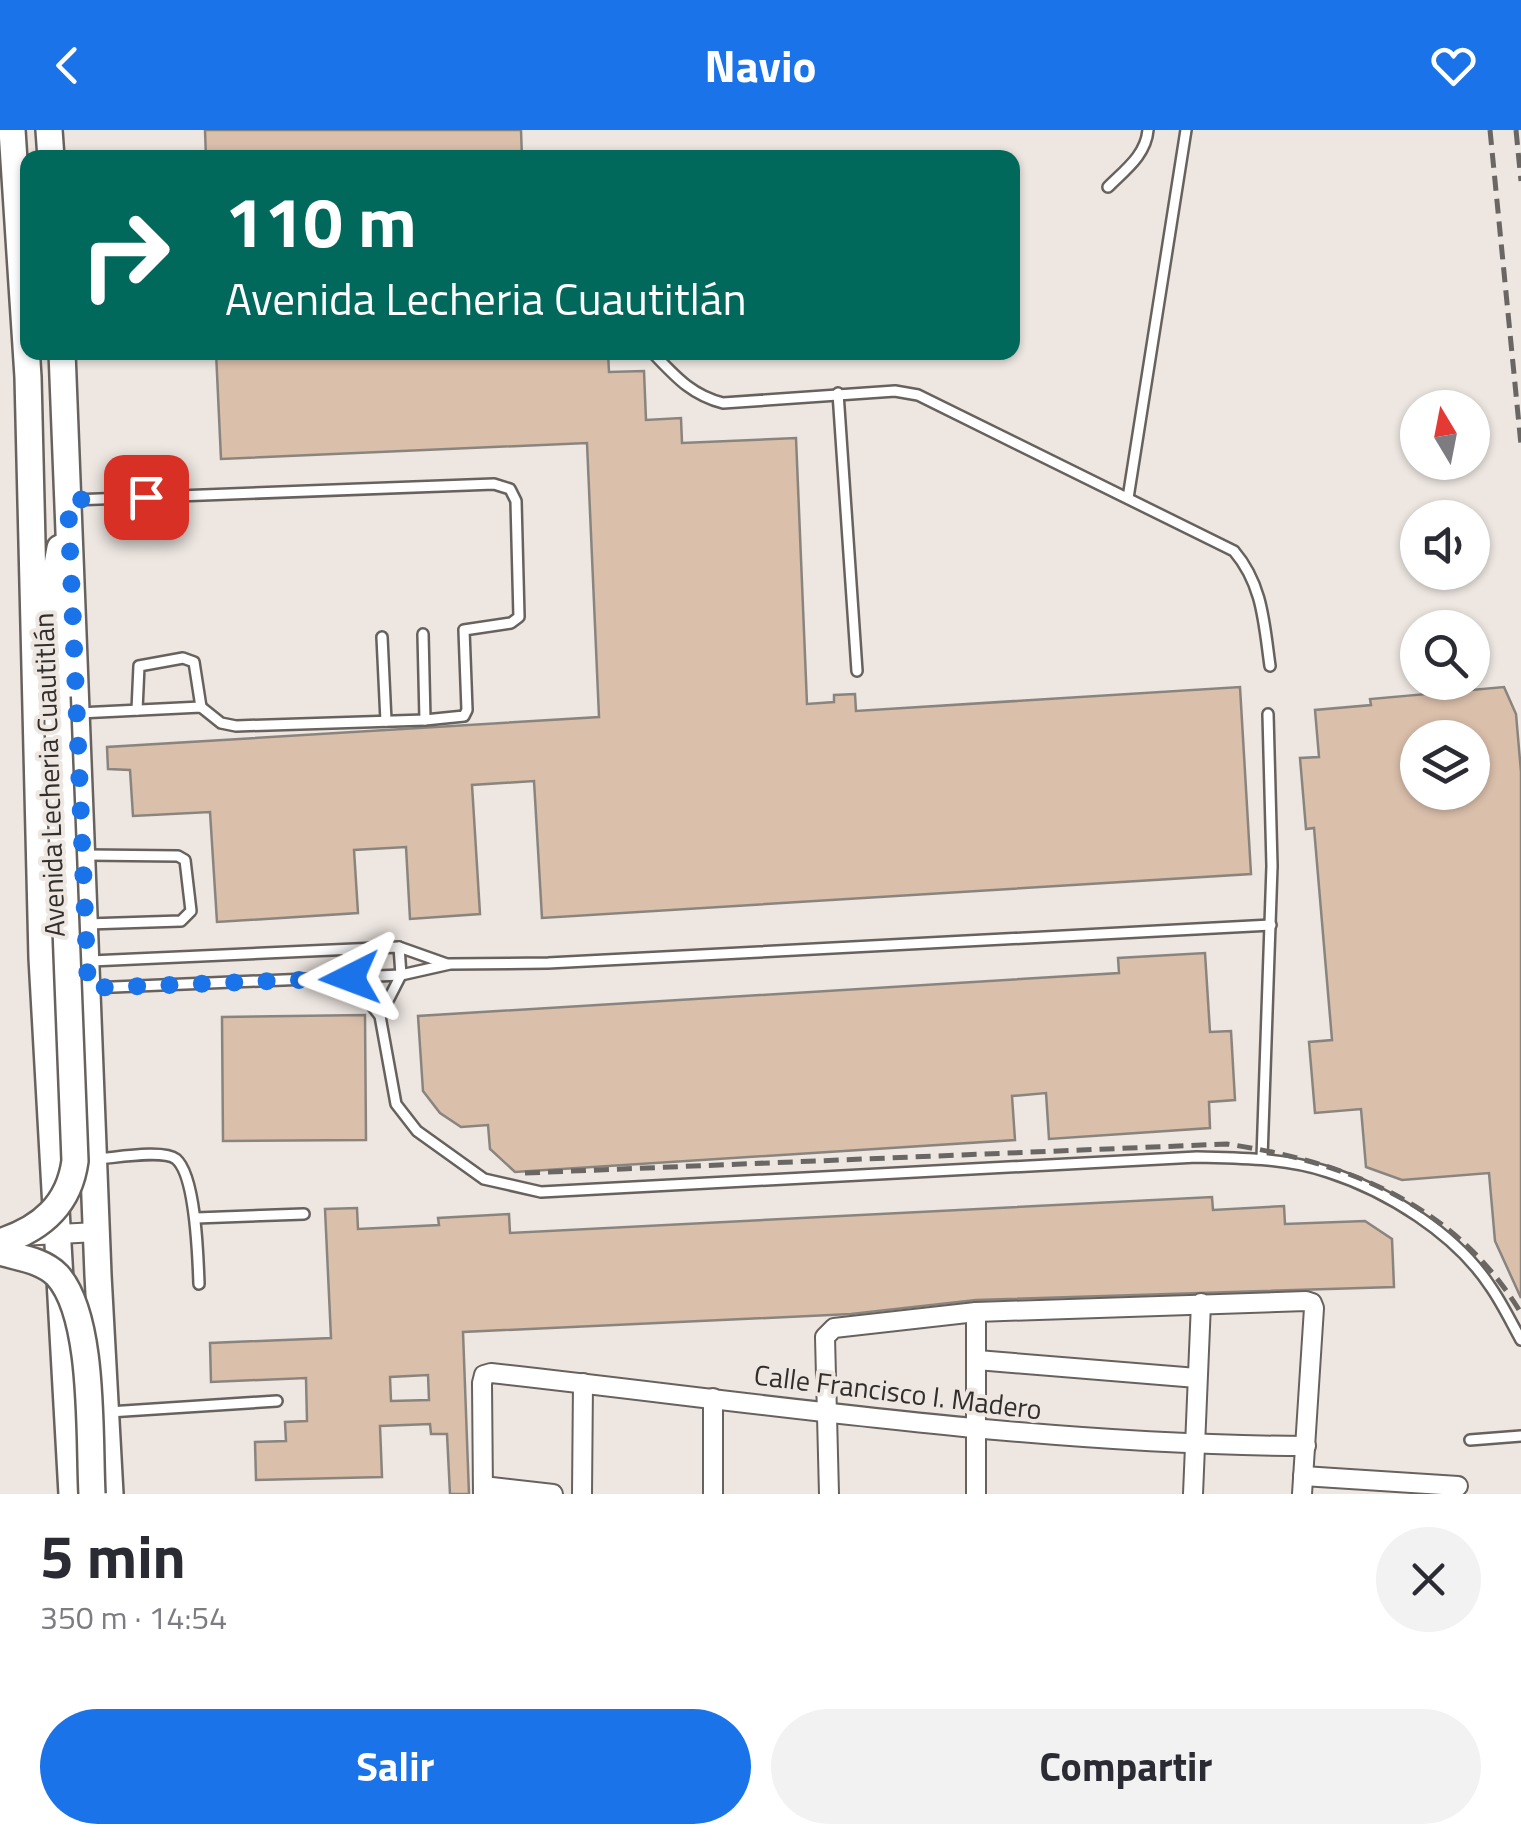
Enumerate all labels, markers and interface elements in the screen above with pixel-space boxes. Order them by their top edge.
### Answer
text: Navio [705,31,816,99]
icon: back [40,38,95,93]
icon: heart [1426,38,1481,93]
text: 110 m [225,168,417,274]
icon: right [60,190,190,320]
text: Avenida Lecheria Cuautitlán [225,264,747,332]
north arrow [1400,390,1490,480]
map controls [1400,390,1490,810]
pin [104,455,189,540]
icon: arrive [119,470,174,525]
button: sound [1400,500,1490,590]
button: search [1400,610,1490,700]
street label: Avenida Lecheria Cuautitlán [21,612,76,938]
button: layers [1400,720,1490,810]
position arrow [298,926,402,1030]
street label: Calle Francisco I. Madero [752,1353,1044,1430]
text: 5 min [40,1510,186,1601]
button: close [1376,1527,1481,1632]
text: 350 m · 14:54 [40,1593,227,1641]
button: Salir [40,1709,751,1824]
button: Compartir [771,1709,1481,1824]

